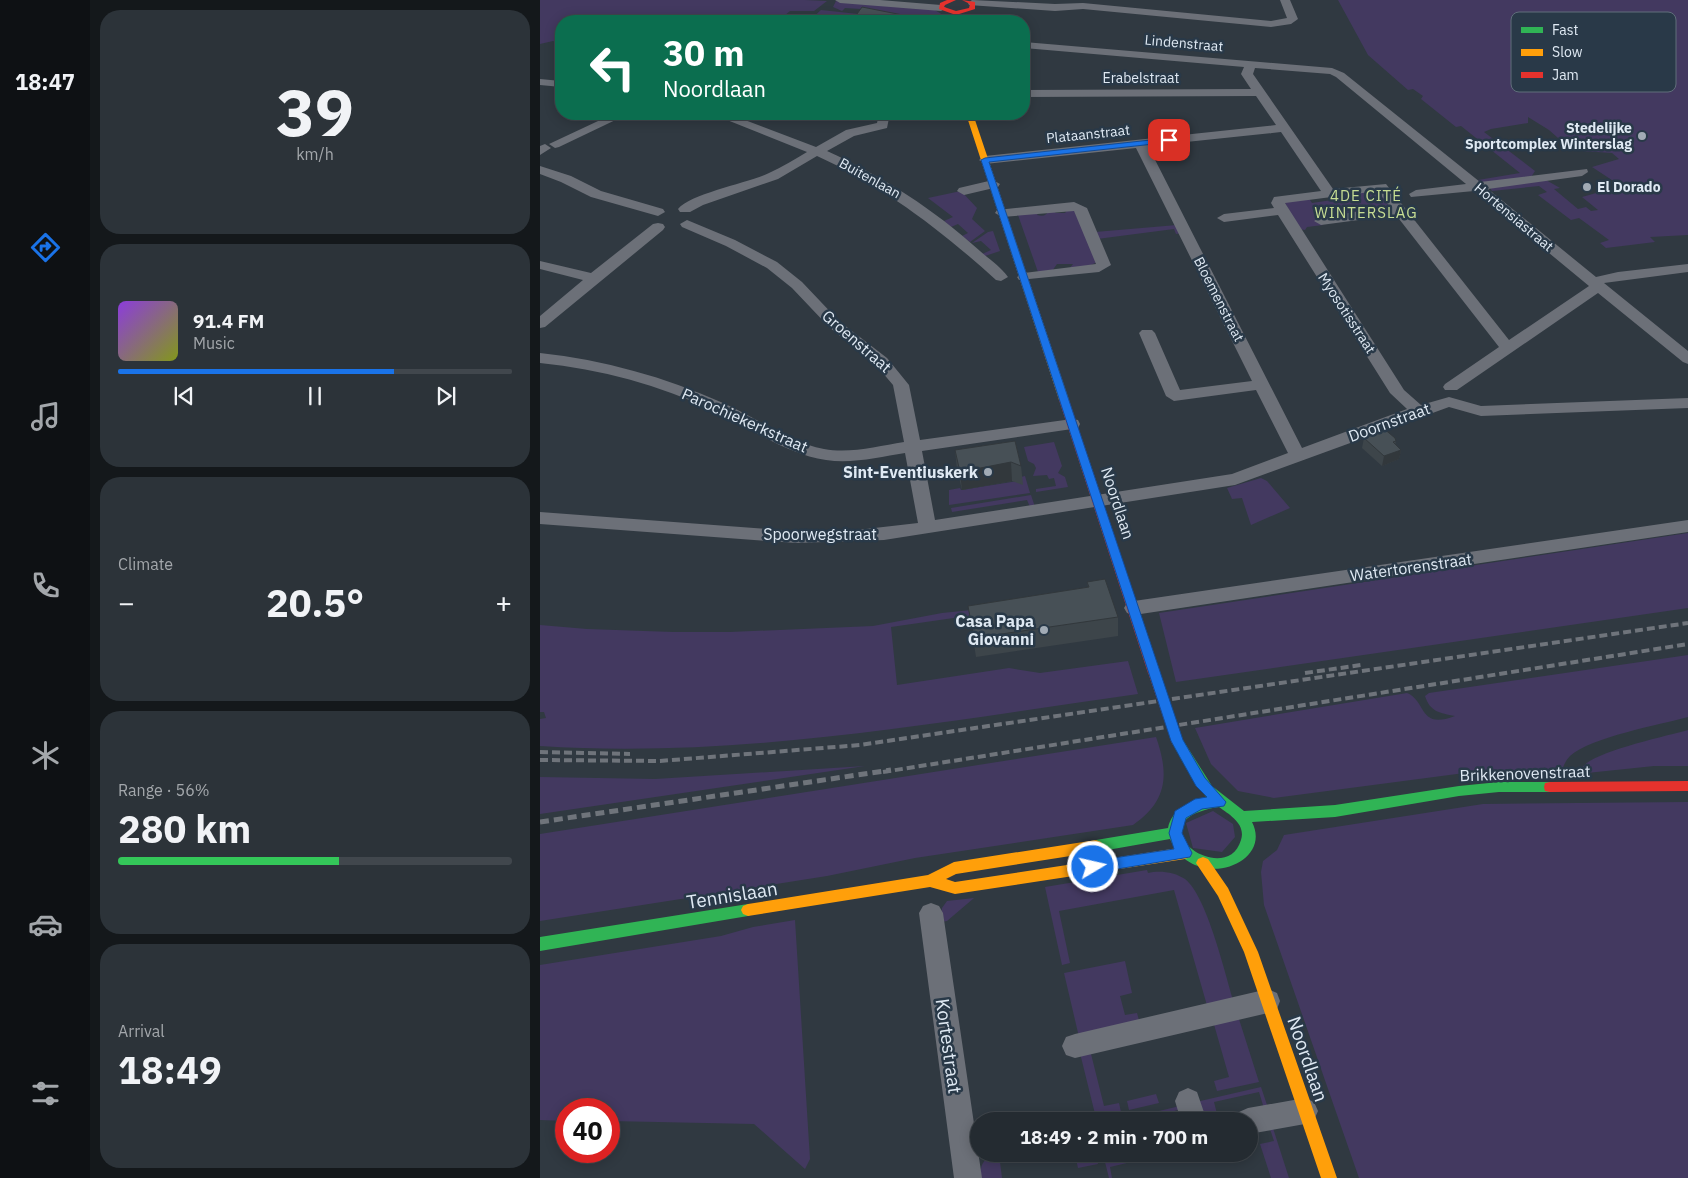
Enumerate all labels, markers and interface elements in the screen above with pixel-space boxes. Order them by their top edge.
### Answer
legend [1511,12,1676,92]
text: Fast [1552,21,1578,39]
text: 30 m [663,30,745,76]
street label: Lindenstraat [1144,31,1224,55]
icon: left [580,35,645,100]
text: Slow [1552,43,1583,61]
text: Jam [1552,66,1579,84]
text: 18:47 [15,67,75,96]
text: 39 [276,69,354,154]
street label: Erabelstraat [1103,69,1180,87]
text: Noordlaan [663,74,766,103]
pin [1148,119,1190,161]
place label: Stedelijke Sportcomplex Winterslag [1465,119,1632,153]
street label: Plataanstraat [1045,121,1131,147]
icon: arrive [1155,126,1183,154]
marker: Stedelijke Sportcomplex Winterslag [1636,130,1648,142]
text: km/h [296,144,334,164]
street label: Buitenlaan [836,154,904,202]
place label: El Dorado [1597,178,1661,196]
street label: Hortensiastraat [1471,179,1557,255]
marker: El Dorado [1581,181,1593,193]
district label: 4DE CITÉ WINTERSLAG [1314,186,1418,222]
icon: directions [28,230,63,265]
street label: Bloemenstraat [1190,254,1248,345]
street label: Myosotisstraat [1314,269,1380,357]
street label: Groenstraat [818,305,896,377]
text: 91.4 FM [193,309,264,333]
text: Music [193,333,235,353]
icon: previous [170,382,198,410]
icon: pause [301,382,329,410]
icon: next [432,382,460,410]
street label: Parochiekerkstraat [679,383,811,457]
street label: Doornstraat [1345,398,1433,446]
icon: music [28,399,63,434]
place label: Sint-Eventiuskerk [843,462,979,482]
street label: Noordlaan [1097,464,1139,542]
marker: Sint-Eventiuskerk [982,466,994,478]
street label: Spoorwegstraat [763,524,877,544]
street label: Watertorenstraat [1349,549,1473,585]
text: Climate [118,554,173,574]
icon: phone [28,568,63,603]
text: 20.5° [266,578,364,627]
text: − [118,584,135,621]
text: + [495,584,512,621]
place label: Casa Papa Giovanni [955,611,1034,649]
marker: Casa Papa Giovanni [1038,624,1050,636]
icon: climate [28,738,63,773]
street label: Brikkenovenstraat [1459,761,1591,785]
text: Range · 56% [118,780,210,800]
text: 280 km [118,804,251,853]
position arrow [1066,840,1118,892]
street label: Tennislaan [685,876,779,914]
icon: car [28,907,63,942]
street label: Kortestraat [930,997,968,1095]
street label: Noordlaan [1282,1013,1334,1105]
text: Arrival [118,1021,165,1041]
text: 18:49 [118,1045,222,1094]
icon: filters [28,1076,63,1111]
speed limit sign: 40 [555,1098,620,1163]
text: 18:49 · 2 min · 700 m [1020,1125,1208,1149]

